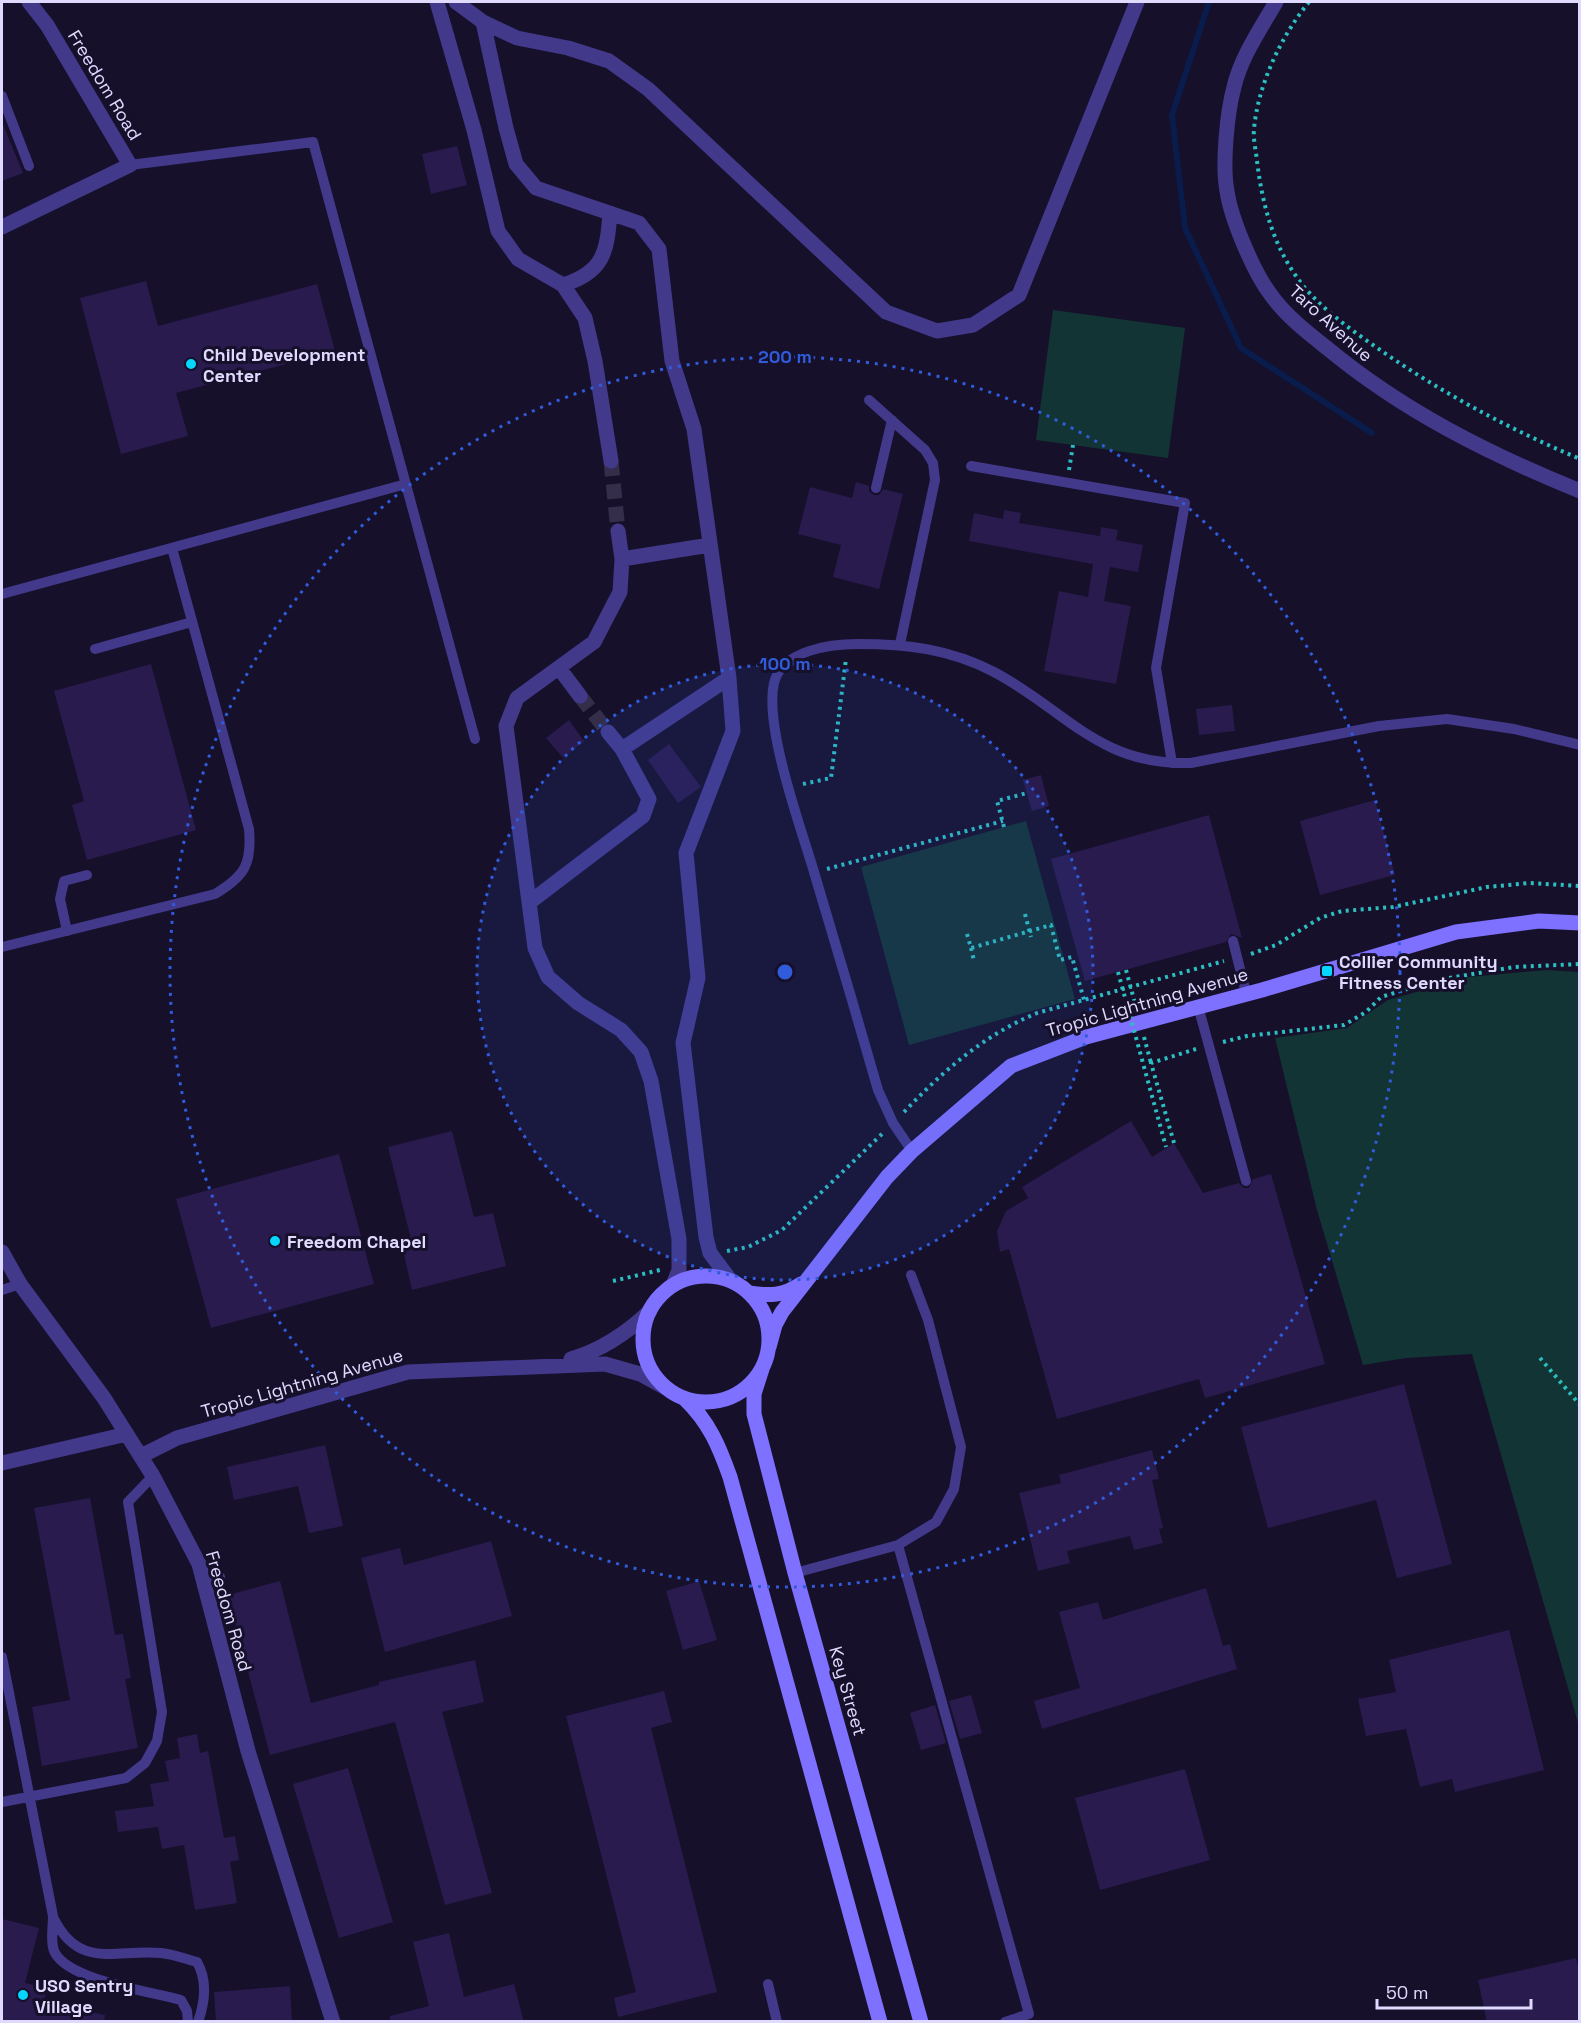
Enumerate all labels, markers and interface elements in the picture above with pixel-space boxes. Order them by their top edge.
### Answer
street label: Freedom Road [63,26,147,144]
street label: Taro Avenue [1284,279,1378,367]
place label: Child Development Center [203,343,366,387]
text: 200 m [758,345,812,368]
marker: Child Development Center [184,357,198,371]
text: 100 m [759,652,811,675]
place label: Collier Community Fitness Center [1339,950,1498,994]
centre of rings [775,962,795,982]
street label: Tropic Lightning Avenue [1043,962,1251,1042]
marker: Collier Community Fitness Center [1320,964,1334,978]
place label: Freedom Chapel [287,1230,426,1253]
marker: Freedom Chapel [268,1234,282,1248]
street label: Tropic Lightning Avenue [198,1343,406,1423]
street label: Freedom Road [201,1548,257,1674]
street label: Key Street [824,1644,872,1738]
scale bar [1377,1972,1532,2010]
place label: USO Sentry Village [35,1974,133,2018]
text: 50 m [1386,1981,1428,2004]
marker: USO Sentry Village [16,1988,30,2002]

